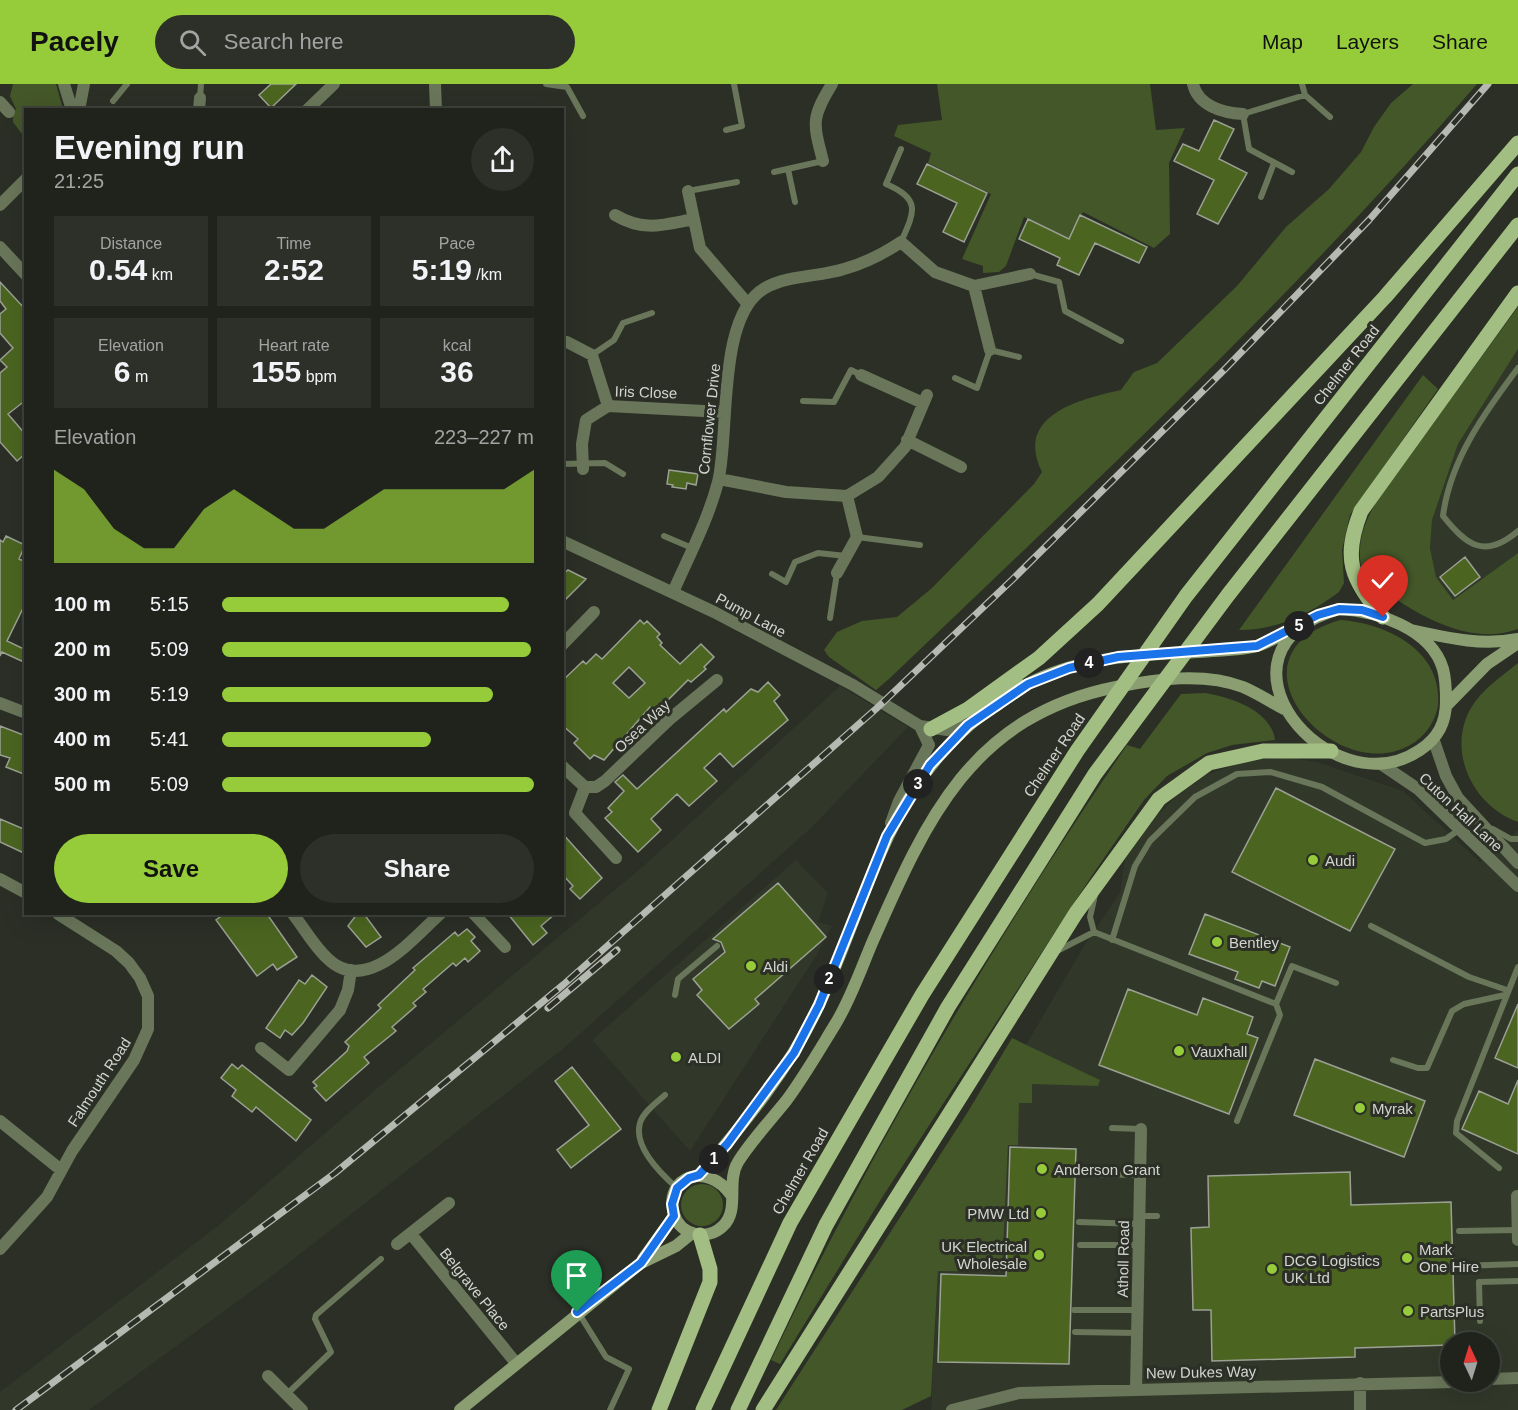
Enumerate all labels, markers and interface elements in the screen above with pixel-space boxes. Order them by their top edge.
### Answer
search box [155,15,575,69]
text: Pacely [30,26,119,57]
icon: search [176,26,209,59]
text: Search here [224,29,344,54]
text: Map [1262,30,1303,53]
text: Layers [1336,30,1399,53]
text: Share [1432,30,1488,53]
button: share [471,128,534,191]
text: Evening run [54,129,245,166]
text: 21:25 [54,170,104,192]
text: Distance [100,235,162,252]
text: Time [277,235,311,252]
text: Pace [439,235,475,252]
text: 0.54 [89,253,147,286]
text: 2:52 [264,253,324,286]
text: 5:19 [412,253,472,286]
text: km [147,266,173,283]
text: /km [472,266,502,283]
street label: Chelmer Road [1310,322,1382,408]
text: Elevation [98,337,164,354]
text: Heart rate [258,337,330,354]
text: kcal [443,337,471,354]
text: 6 [114,355,130,388]
text: 155 [251,355,301,388]
text: 36 [440,355,474,388]
street label: Cornflower Drive [695,363,723,475]
text: m [130,368,148,385]
text: bpm [301,368,337,385]
street label: Iris Close [614,382,678,402]
text: Elevation [54,426,136,448]
text: 223–227 m [434,426,534,448]
pin [1357,555,1408,617]
icon: check [1366,564,1399,597]
street label: Pump Lane [713,589,789,641]
text: 100 m [54,593,111,615]
text: 5:15 [150,593,189,615]
pin: 5 [1284,611,1314,641]
text: 5 [1295,617,1303,634]
text: 200 m [54,638,111,660]
text: 5:09 [150,638,189,660]
pin: 4 [1074,648,1104,678]
text: 4 [1085,654,1093,671]
text: 300 m [54,683,111,705]
text: 5:19 [150,683,189,705]
street label: Osea Way [611,696,674,756]
street label: Chelmer Road [1020,710,1088,800]
text: 400 m [54,728,111,750]
text: 5:41 [150,728,189,750]
pin: 3 [903,769,933,799]
street label: Cuton Hall Lane [1416,769,1506,855]
text: 500 m [54,773,111,795]
text: 5:09 [150,773,189,795]
text: 3 [914,775,922,792]
button: Save [54,834,288,903]
button: Share [300,834,534,903]
place label: Audi [1325,852,1355,869]
marker: Audi [1306,853,1320,867]
place label: Bentley [1229,934,1280,951]
marker: Bentley [1210,935,1224,949]
place label: Aldi [763,958,788,975]
marker: Aldi [744,959,758,973]
pin: 2 [814,964,844,994]
text: 2 [825,970,833,987]
street label: Falmouth Road [64,1034,134,1130]
place label: Vauxhall [1191,1043,1247,1060]
marker: Vauxhall [1172,1044,1186,1058]
place label: ALDI [688,1049,721,1066]
marker: ALDI [669,1050,683,1064]
place label: Myrak [1372,1100,1413,1117]
marker: Myrak [1353,1101,1367,1115]
street label: Chelmer Road [768,1125,832,1217]
pin: 1 [699,1144,729,1174]
text: 1 [710,1150,718,1167]
place label: Anderson Grant [1054,1161,1161,1178]
marker: Anderson Grant [1035,1162,1049,1176]
place label: PMW Ltd [967,1205,1029,1222]
marker: PMW Ltd [1034,1206,1048,1220]
street label: Atholl Road [1114,1220,1132,1298]
place label: UK Electrical Wholesale [941,1238,1027,1272]
place label: Mark One Hire [1419,1241,1479,1275]
street label: Belgrave Place [437,1244,513,1334]
marker: UK Electrical Wholesale [1032,1248,1046,1262]
pin [551,1250,602,1312]
marker: Mark One Hire [1400,1251,1414,1265]
place label: DCG Logistics UK Ltd [1284,1252,1380,1286]
icon: arrive [560,1259,593,1292]
marker: DCG Logistics UK Ltd [1265,1262,1279,1276]
place label: PartsPlus [1420,1303,1484,1320]
marker: PartsPlus [1401,1304,1415,1318]
north arrow [1440,1332,1500,1392]
map controls [1440,1332,1500,1392]
street label: New Dukes Way [1146,1363,1257,1381]

